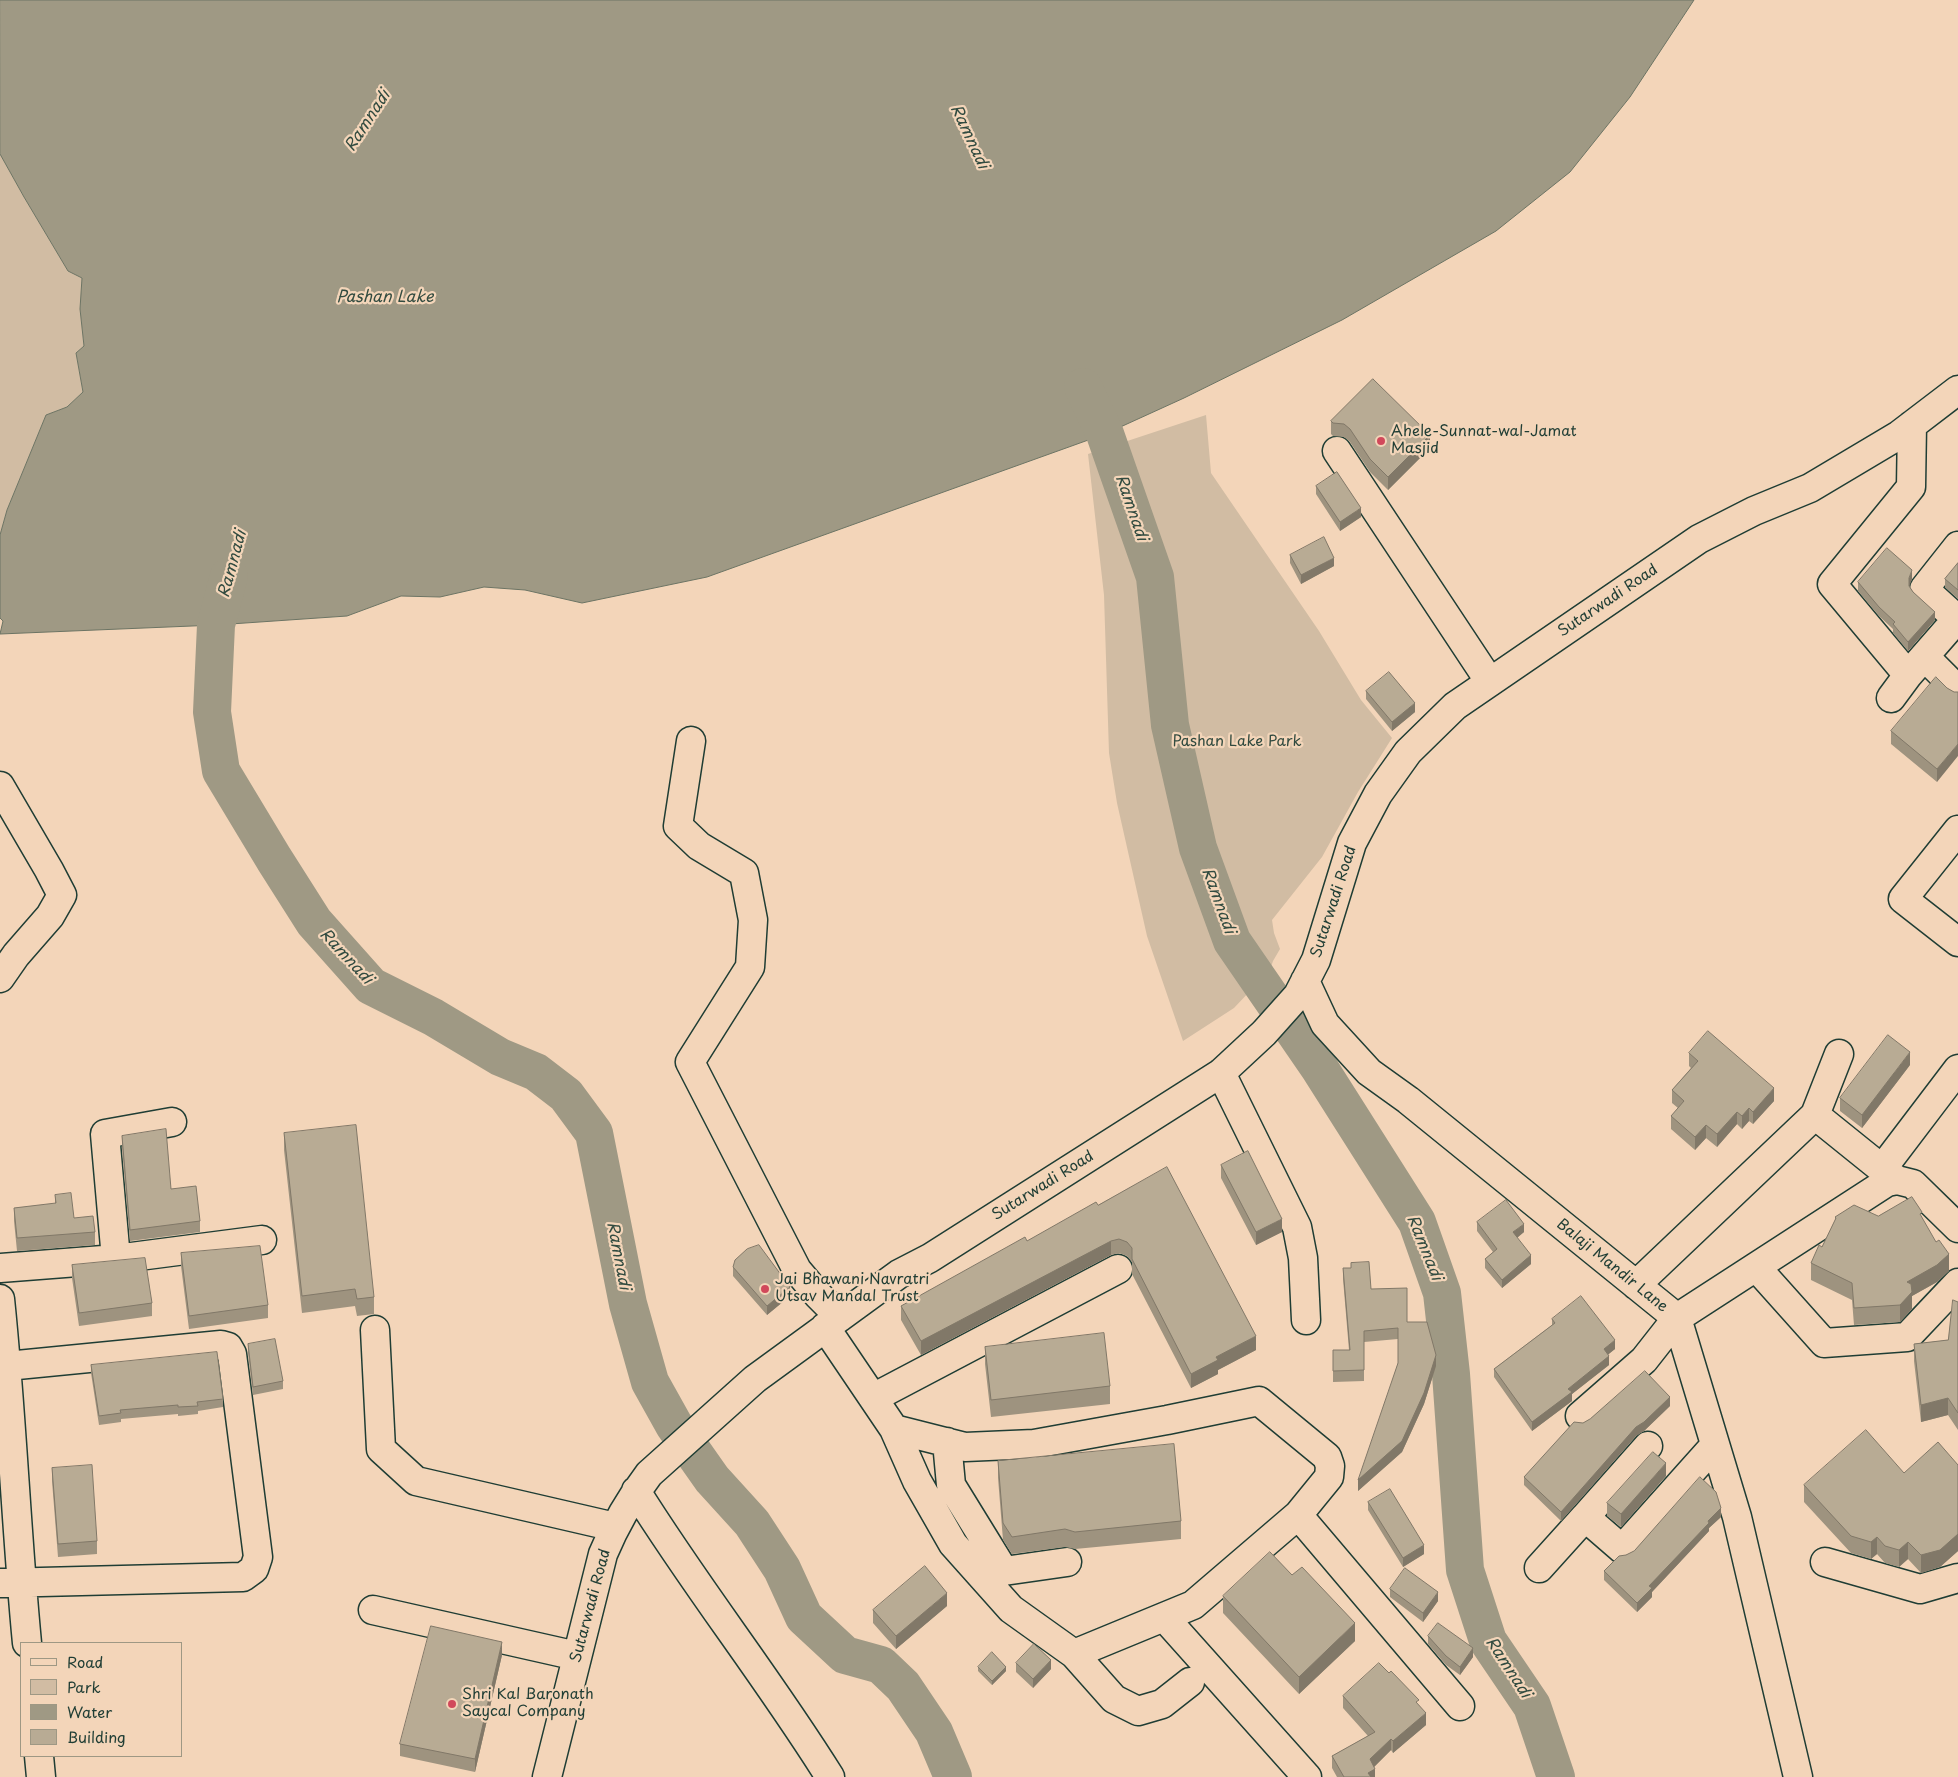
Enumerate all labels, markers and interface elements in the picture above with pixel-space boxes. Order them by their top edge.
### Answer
water label: Ramnadi [341,87,395,155]
water label: Ramnadi [946,102,992,172]
water label: Pashan Lake [337,288,433,308]
place label: Ahele-Sunnat-wal-Jamat Masjid [1391,423,1577,458]
marker: Ahele-Sunnat-wal-Jamat Masjid [1375,435,1387,447]
water label: Ramnadi [1111,472,1151,544]
water label: Ramnadi [215,528,251,600]
street label: Sutarwadi Road [1555,561,1661,641]
park label: Pashan Lake Park [1172,733,1302,751]
street label: Sutarwadi Road [1307,844,1361,960]
water label: Ramnadi [1197,865,1239,937]
water label: Ramnadi [316,925,376,989]
street label: Sutarwadi Road [989,1147,1097,1225]
water label: Ramnadi [1402,1213,1446,1283]
street label: Balaji Mandir Lane [1553,1216,1671,1316]
water label: Ramnadi [602,1220,634,1292]
place label: Jai Bhawani Navratri Utsav Mandal Trust [775,1271,929,1306]
marker: Jai Bhawani Navratri Utsav Mandal Trust [759,1283,771,1295]
street label: Sutarwadi Road [567,1547,615,1665]
water label: Ramnadi [1481,1634,1535,1702]
legend [20,1642,182,1757]
text: Road [67,1650,103,1673]
text: Park [67,1675,101,1698]
place label: Shri Kal Baronath Saycal Company [462,1686,594,1721]
marker: Shri Kal Baronath Saycal Company [446,1698,458,1710]
text: Water [67,1700,112,1723]
text: Building [67,1725,126,1748]

